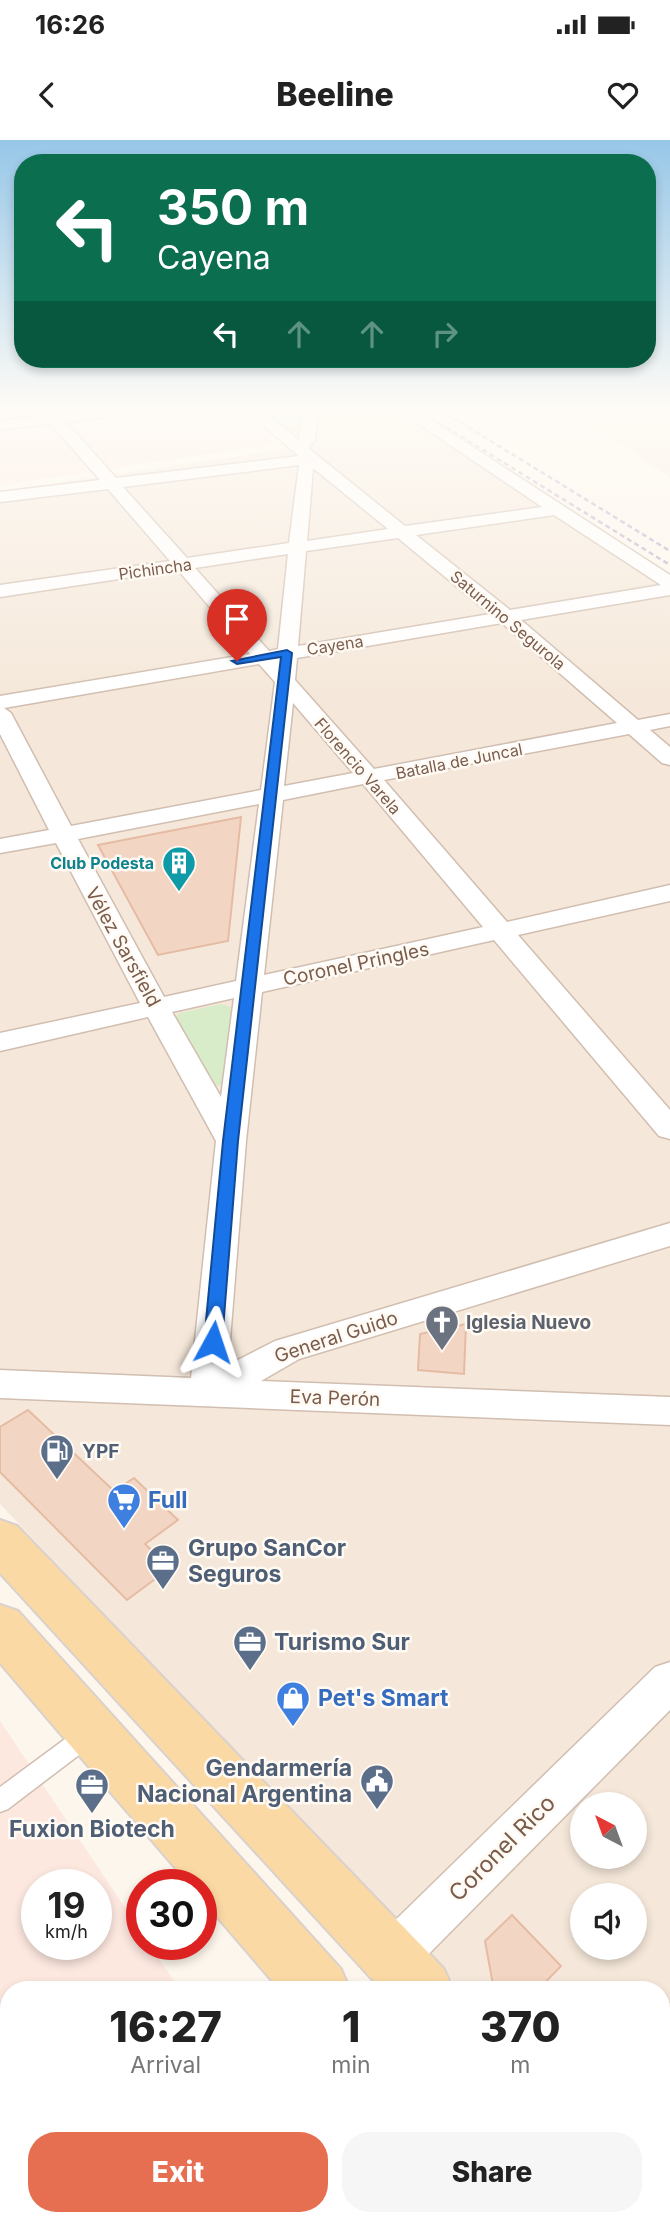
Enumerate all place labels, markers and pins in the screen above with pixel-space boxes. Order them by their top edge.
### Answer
pin [207,589,267,661]
building icon: Club Podesta [160,844,198,893]
place label: Club Podesta [50,853,154,873]
church icon: Iglesia Nuevo [423,1303,461,1352]
place label: Iglesia Nuevo [466,1311,591,1334]
fuel station icon: YPF [38,1432,76,1481]
place label: YPF [82,1440,119,1463]
supermarket icon: Full [105,1481,143,1530]
place label: Full [148,1486,188,1514]
place label: Grupo SanCor Seguros [188,1534,346,1588]
office icon: Grupo SanCor Seguros [144,1542,182,1591]
office icon: Turismo Sur [231,1623,269,1672]
place label: Turismo Sur [274,1628,410,1656]
shop icon: Pet's Smart [274,1679,312,1728]
place label: Pet's Smart [318,1684,449,1712]
place label: Gendarmería Nacional Argentina [137,1754,352,1808]
public building icon: Gendarmería Nacional Argentina [358,1762,396,1811]
office icon: Fuxion Biotech [73,1766,111,1815]
place label: Fuxion Biotech [9,1815,175,1843]

